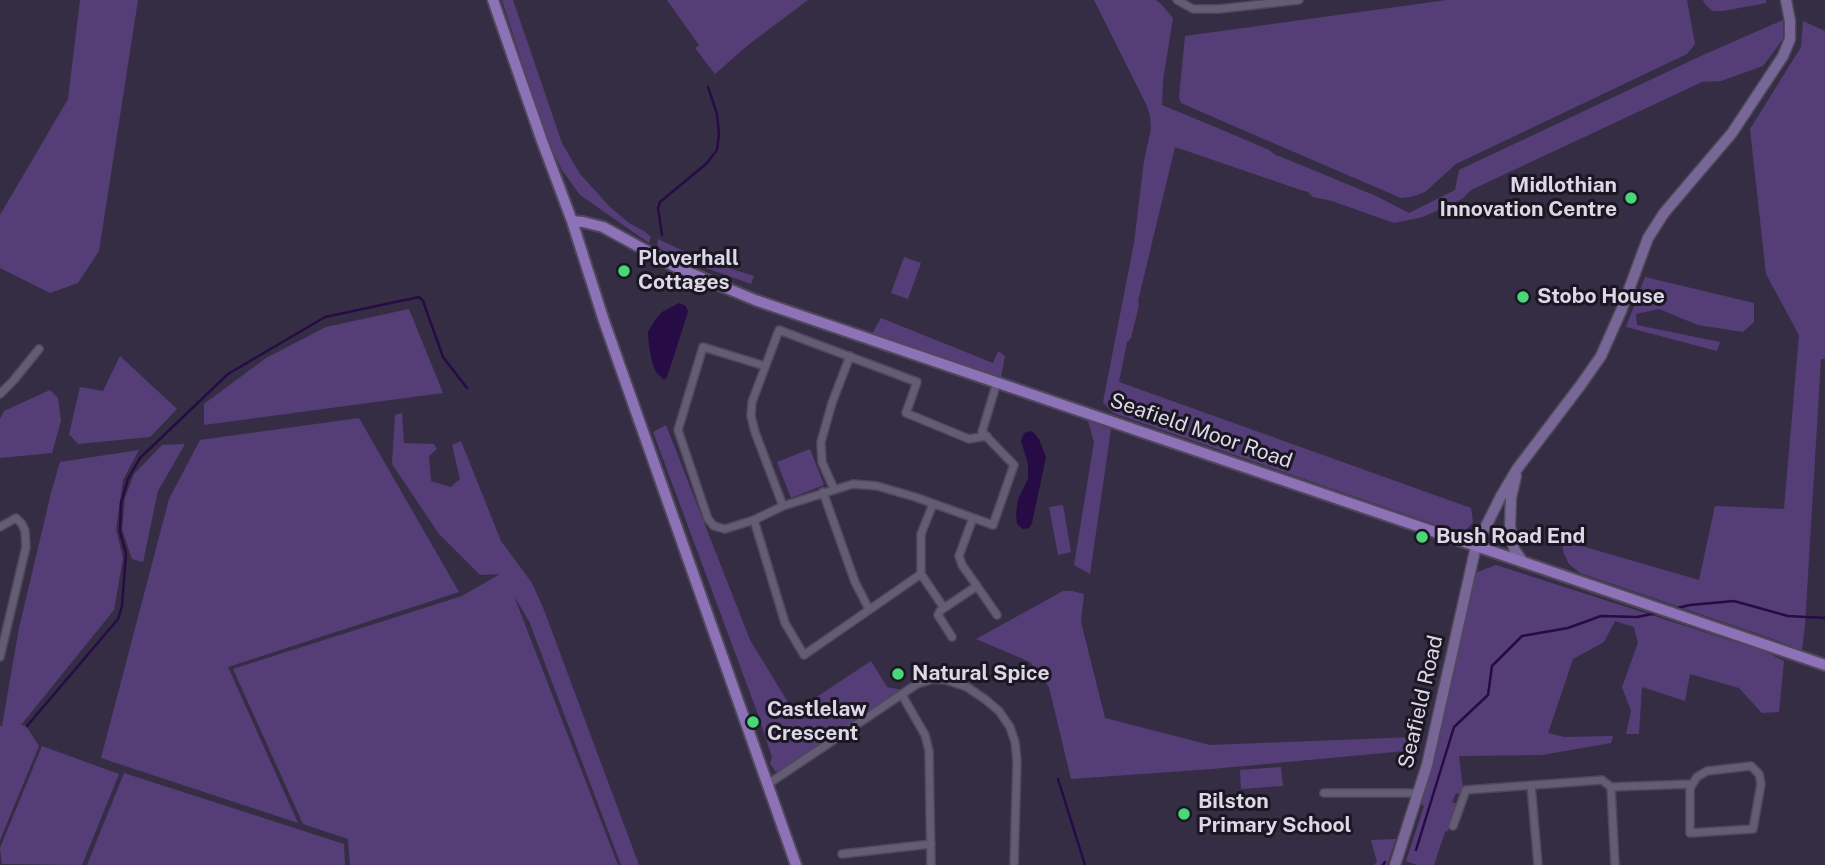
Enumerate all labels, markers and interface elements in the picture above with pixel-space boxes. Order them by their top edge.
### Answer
place label: Midlothian Innovation Centre [1439,173,1617,223]
marker: Midlothian Innovation Centre [1623,190,1639,206]
place label: Ploverhall Cottages [638,246,739,296]
marker: Ploverhall Cottages [616,263,632,279]
place label: Stobo House [1537,284,1665,310]
marker: Stobo House [1515,289,1531,305]
street label: Seafield Moor Road [1107,388,1295,474]
place label: Bush Road End [1436,524,1585,550]
marker: Bush Road End [1414,529,1430,545]
street label: Seafield Road [1393,633,1449,771]
place label: Natural Spice [912,661,1050,687]
marker: Natural Spice [890,666,906,682]
place label: Castlelaw Crescent [767,697,867,747]
marker: Castlelaw Crescent [745,714,761,730]
place label: Bilston Primary School [1198,789,1351,839]
marker: Bilston Primary School [1176,806,1192,822]

